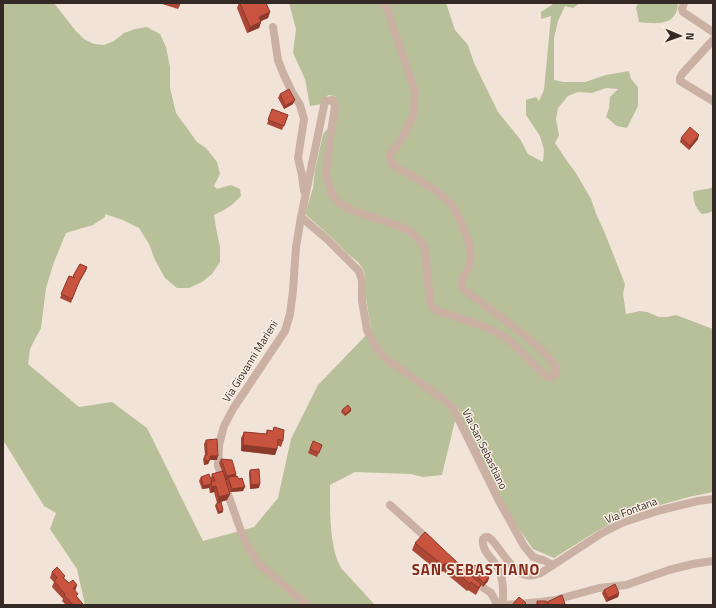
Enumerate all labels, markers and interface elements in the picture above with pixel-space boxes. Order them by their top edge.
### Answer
north arrow [660,16,700,56]
text: N [682,32,698,40]
street label: Via Giovanni Marieni [218,317,282,405]
street label: Via San Sebastiano [459,406,512,492]
street label: Via Fontana [603,493,660,527]
district label: SAN SEBASTIANO [412,558,540,581]

